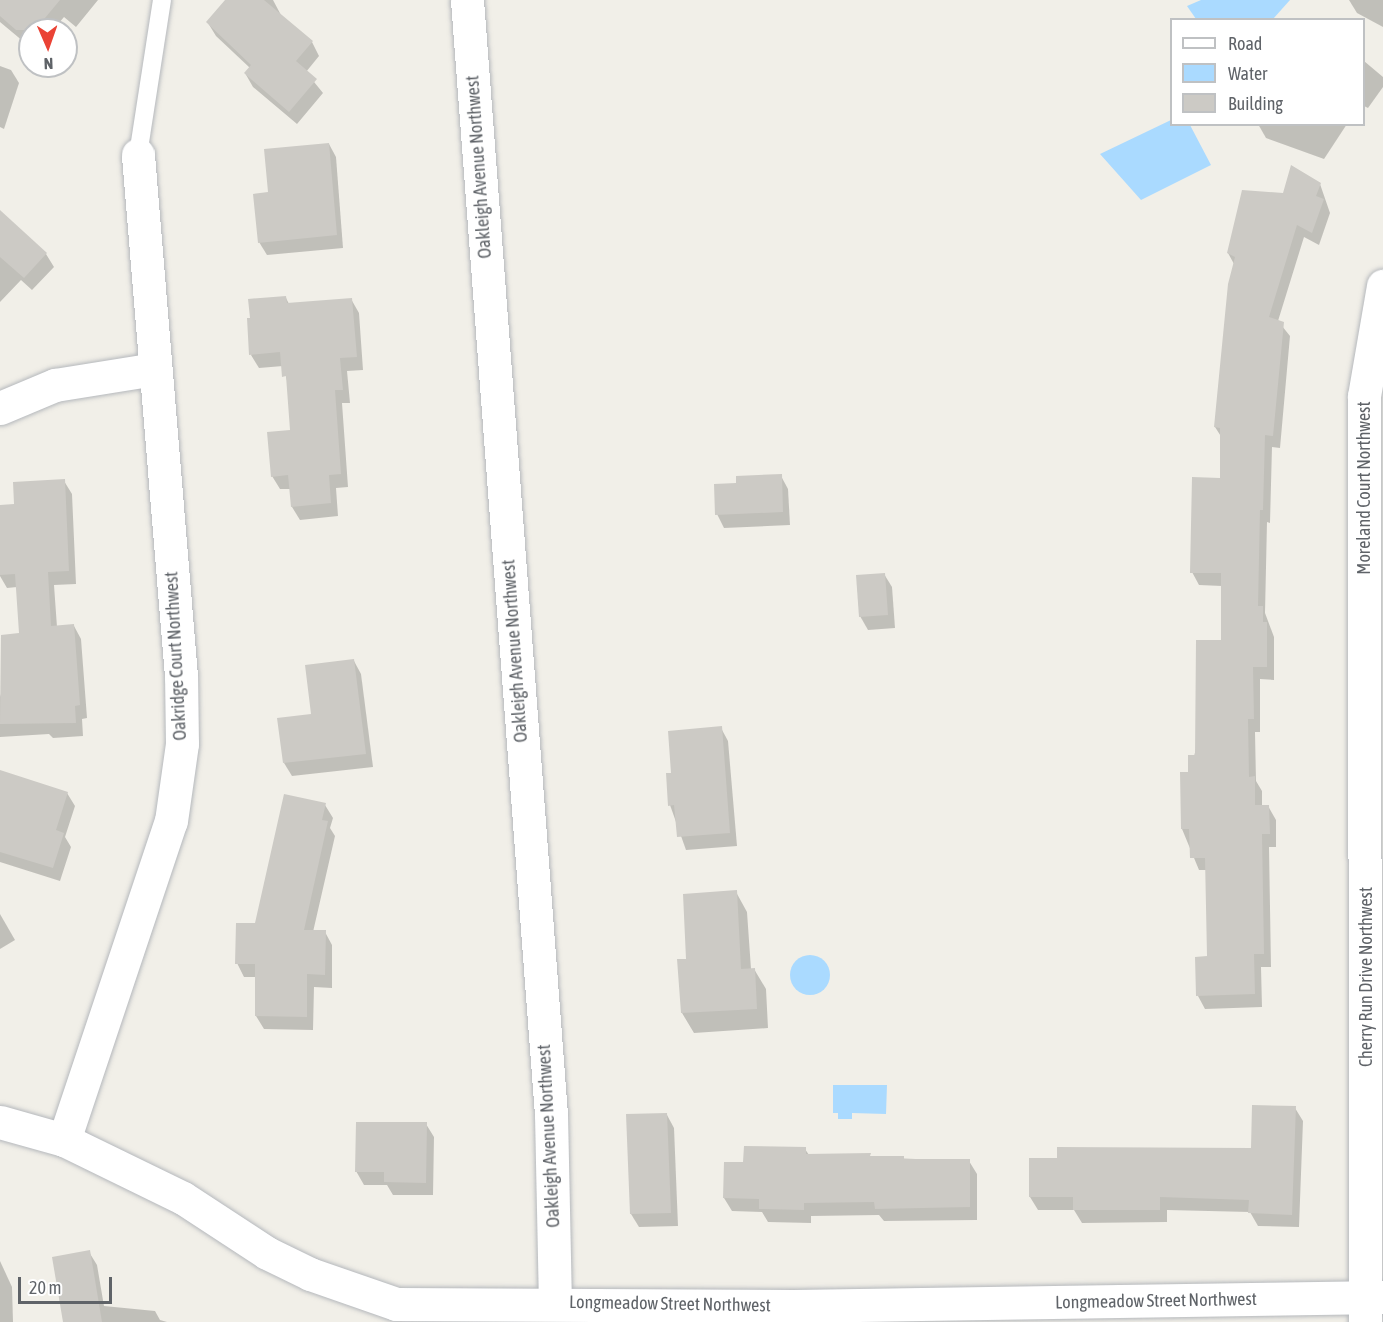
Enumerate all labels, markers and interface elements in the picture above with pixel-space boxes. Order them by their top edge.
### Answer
north arrow [18,18,78,78]
legend [1170,18,1365,126]
text: Road [1228,33,1262,54]
text: N [44,55,54,73]
text: Water [1228,63,1267,84]
street label: Oakleigh Avenue Northwest [462,75,496,259]
text: Building [1228,93,1283,114]
street label: Moreland Court Northwest [1353,401,1375,575]
street label: Oakleigh Avenue Northwest [498,559,532,743]
street label: Oakridge Court Northwest [161,571,191,741]
street label: Cherry Run Drive Northwest [1355,887,1377,1067]
street label: Oakleigh Avenue Northwest [533,1044,565,1228]
scale bar [21,1265,116,1303]
text: 20 m [29,1277,61,1298]
street label: Longmeadow Street Northwest [1055,1288,1257,1314]
street label: Longmeadow Street Northwest [569,1291,771,1317]

